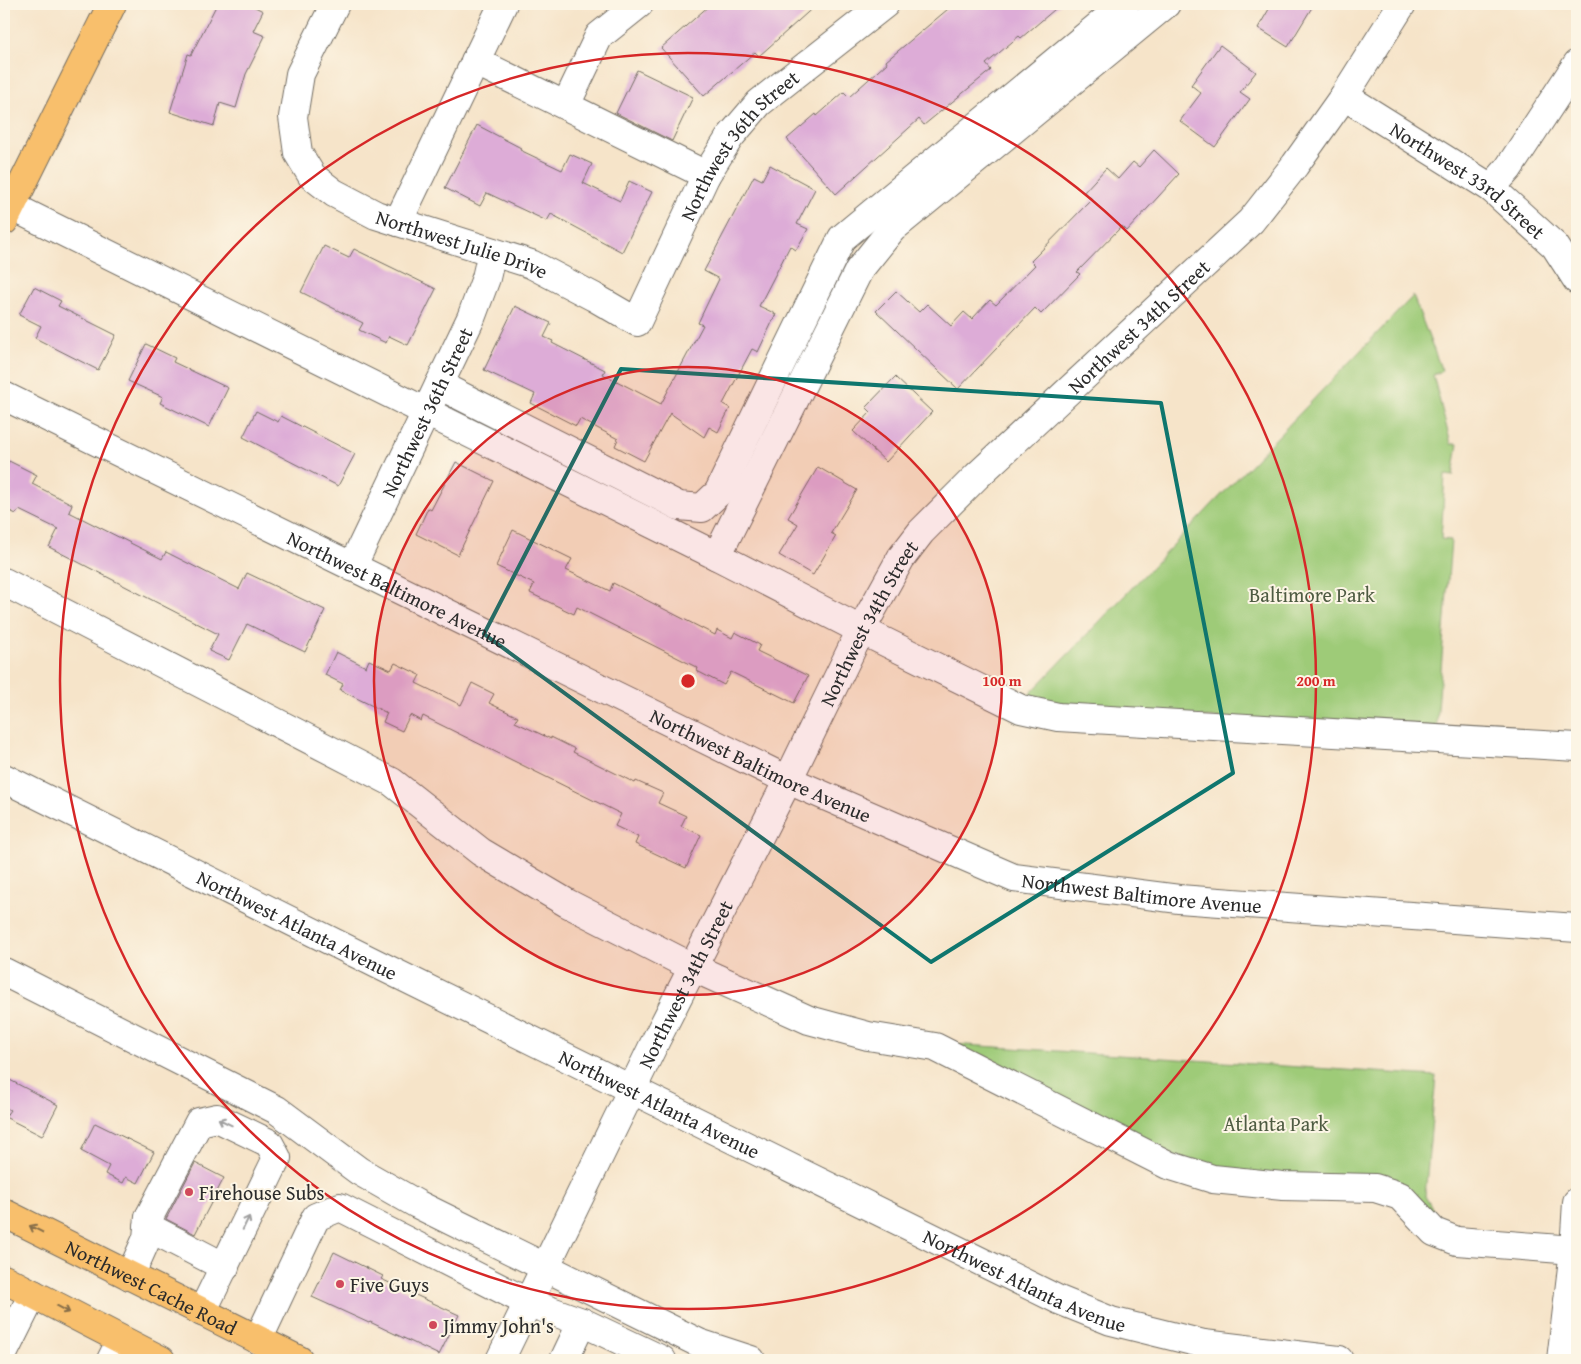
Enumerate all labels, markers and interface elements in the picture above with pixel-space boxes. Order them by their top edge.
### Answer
street label: Northwest 36th Street [672,63,805,225]
street label: Northwest 33rd Street [1385,114,1552,245]
street label: Northwest Julie Drive [372,201,554,285]
street label: Northwest 34th Street [1061,252,1216,400]
street label: Northwest 36th Street [373,322,479,502]
street label: Northwest Baltimore Avenue [283,523,512,655]
street label: Northwest 34th Street [812,533,925,711]
park label: Baltimore Park [1249,580,1376,609]
text: 100 m [982,670,1022,691]
text: 200 m [1296,670,1336,691]
centre of rings [679,672,697,690]
street label: Northwest Baltimore Avenue [645,700,876,829]
street label: Northwest Atlanta Avenue [192,862,403,986]
street label: Northwest Baltimore Avenue [1020,865,1263,919]
street label: Northwest 34th Street [630,895,739,1073]
street label: Northwest Atlanta Avenue [554,1042,765,1165]
park label: Atlanta Park [1223,1109,1329,1138]
one-way arrow [218,1117,233,1126]
place label: Firehouse Subs [199,1178,325,1207]
marker: Firehouse Subs [183,1186,195,1198]
one-way arrow [242,1216,251,1231]
street label: Northwest Atlanta Avenue [919,1221,1129,1339]
one-way arrow [29,1224,44,1233]
street label: Northwest Cache Road [61,1232,243,1342]
place label: Five Guys [350,1270,429,1299]
marker: Five Guys [334,1278,346,1290]
one-way arrow [55,1304,70,1314]
place label: Jimmy John's [440,1311,554,1340]
marker: Jimmy John's [427,1319,439,1331]

